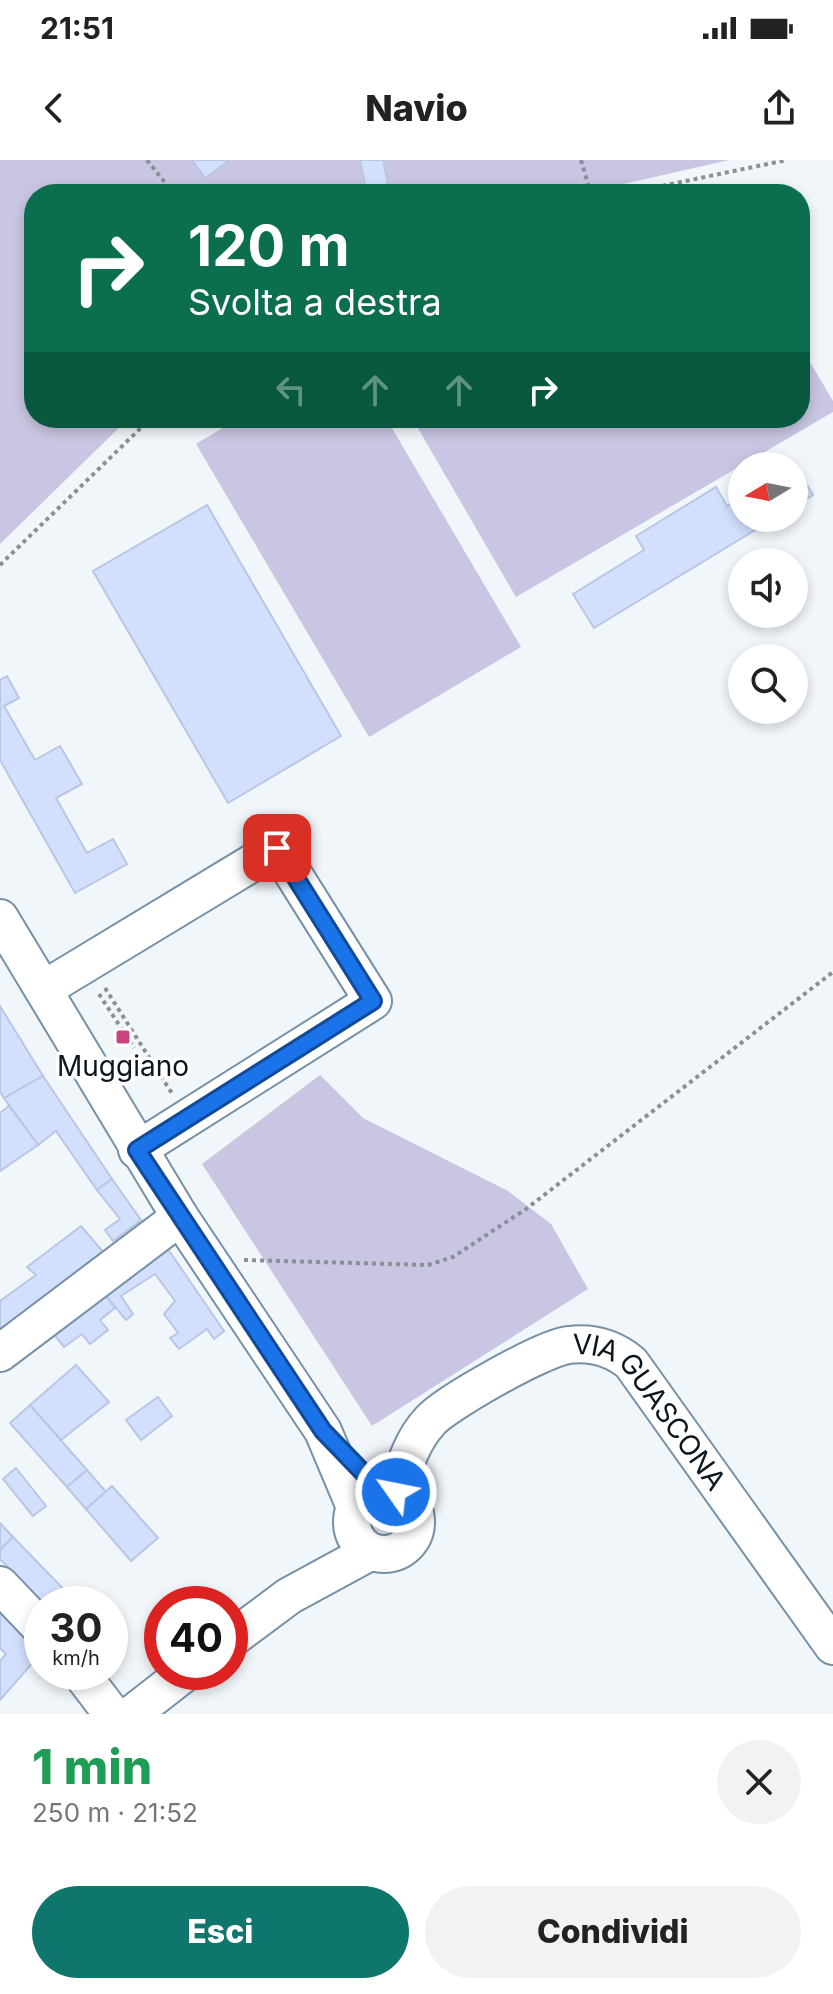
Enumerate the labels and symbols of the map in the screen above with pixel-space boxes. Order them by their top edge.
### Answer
north arrow [728,452,808,532]
pin [243,814,311,882]
marker: Muggiano [114,1028,132,1046]
place label: Muggiano [57,1049,189,1083]
street label: VIA GUASCONA [572,1327,733,1497]
position arrow [354,1450,438,1534]
speed limit sign: 40 [144,1586,248,1690]

